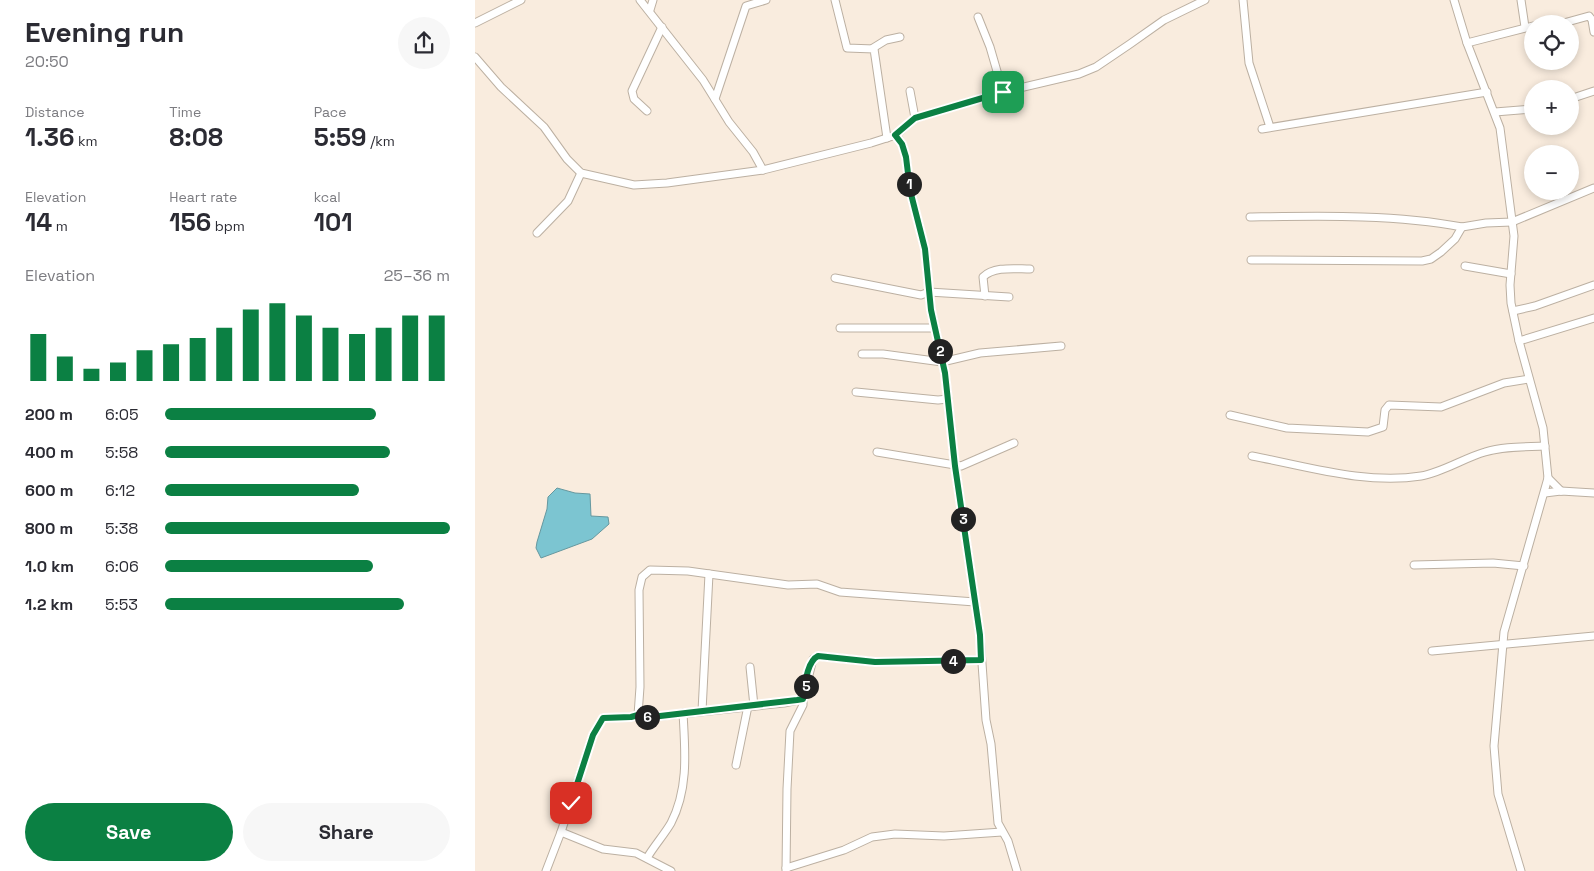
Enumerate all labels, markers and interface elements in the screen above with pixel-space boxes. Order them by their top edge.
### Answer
text: Evening run [25,14,184,50]
map controls [1524,15,1579,200]
button: locate [1524,15,1579,70]
button: share [398,17,450,69]
text: 20:50 [25,51,69,72]
pin [982,71,1024,113]
icon: arrive [989,78,1017,106]
button: + [1524,80,1579,135]
text: Distance [25,103,85,121]
text: Time [169,103,201,121]
text: Pace [314,103,346,121]
text: 1.36 [25,121,74,153]
text: 8:08 [169,121,223,153]
text: 5:59 [314,121,367,153]
text: km [74,132,98,150]
text: /km [367,132,395,150]
button: − [1524,145,1579,200]
pin: 1 [897,172,921,196]
text: 1 [906,175,913,193]
text: Elevation [25,188,86,206]
text: Heart rate [169,188,237,206]
text: kcal [314,188,341,206]
text: 14 [25,206,52,238]
text: 156 [169,206,211,238]
text: 101 [314,206,352,238]
text: m [52,217,68,235]
text: bpm [211,217,245,235]
text: Elevation [25,265,95,286]
text: 25–36 m [384,265,450,286]
pin: 2 [927,338,953,364]
text: 2 [936,342,945,360]
text: 200 m [25,404,73,425]
text: 6:05 [105,404,139,425]
text: 400 m [25,442,74,463]
text: 5:58 [105,442,138,463]
text: 600 m [25,480,73,501]
text: 6:12 [105,480,135,501]
pin: 3 [951,506,975,532]
text: 3 [959,510,968,528]
text: 800 m [25,518,73,539]
text: 5:38 [105,518,138,539]
text: 1.0 km [25,556,74,577]
text: 6:06 [105,556,139,577]
text: 1.2 km [25,594,73,615]
text: 5:53 [105,594,138,615]
pin: 4 [941,648,965,674]
text: 4 [949,652,958,670]
pin: 5 [793,674,819,698]
text: 5 [802,677,811,695]
pin: 6 [635,704,659,730]
text: 6 [643,708,652,726]
pin [550,782,592,824]
icon: check [557,789,585,817]
button: Save [25,803,233,861]
button: Share [243,803,450,861]

